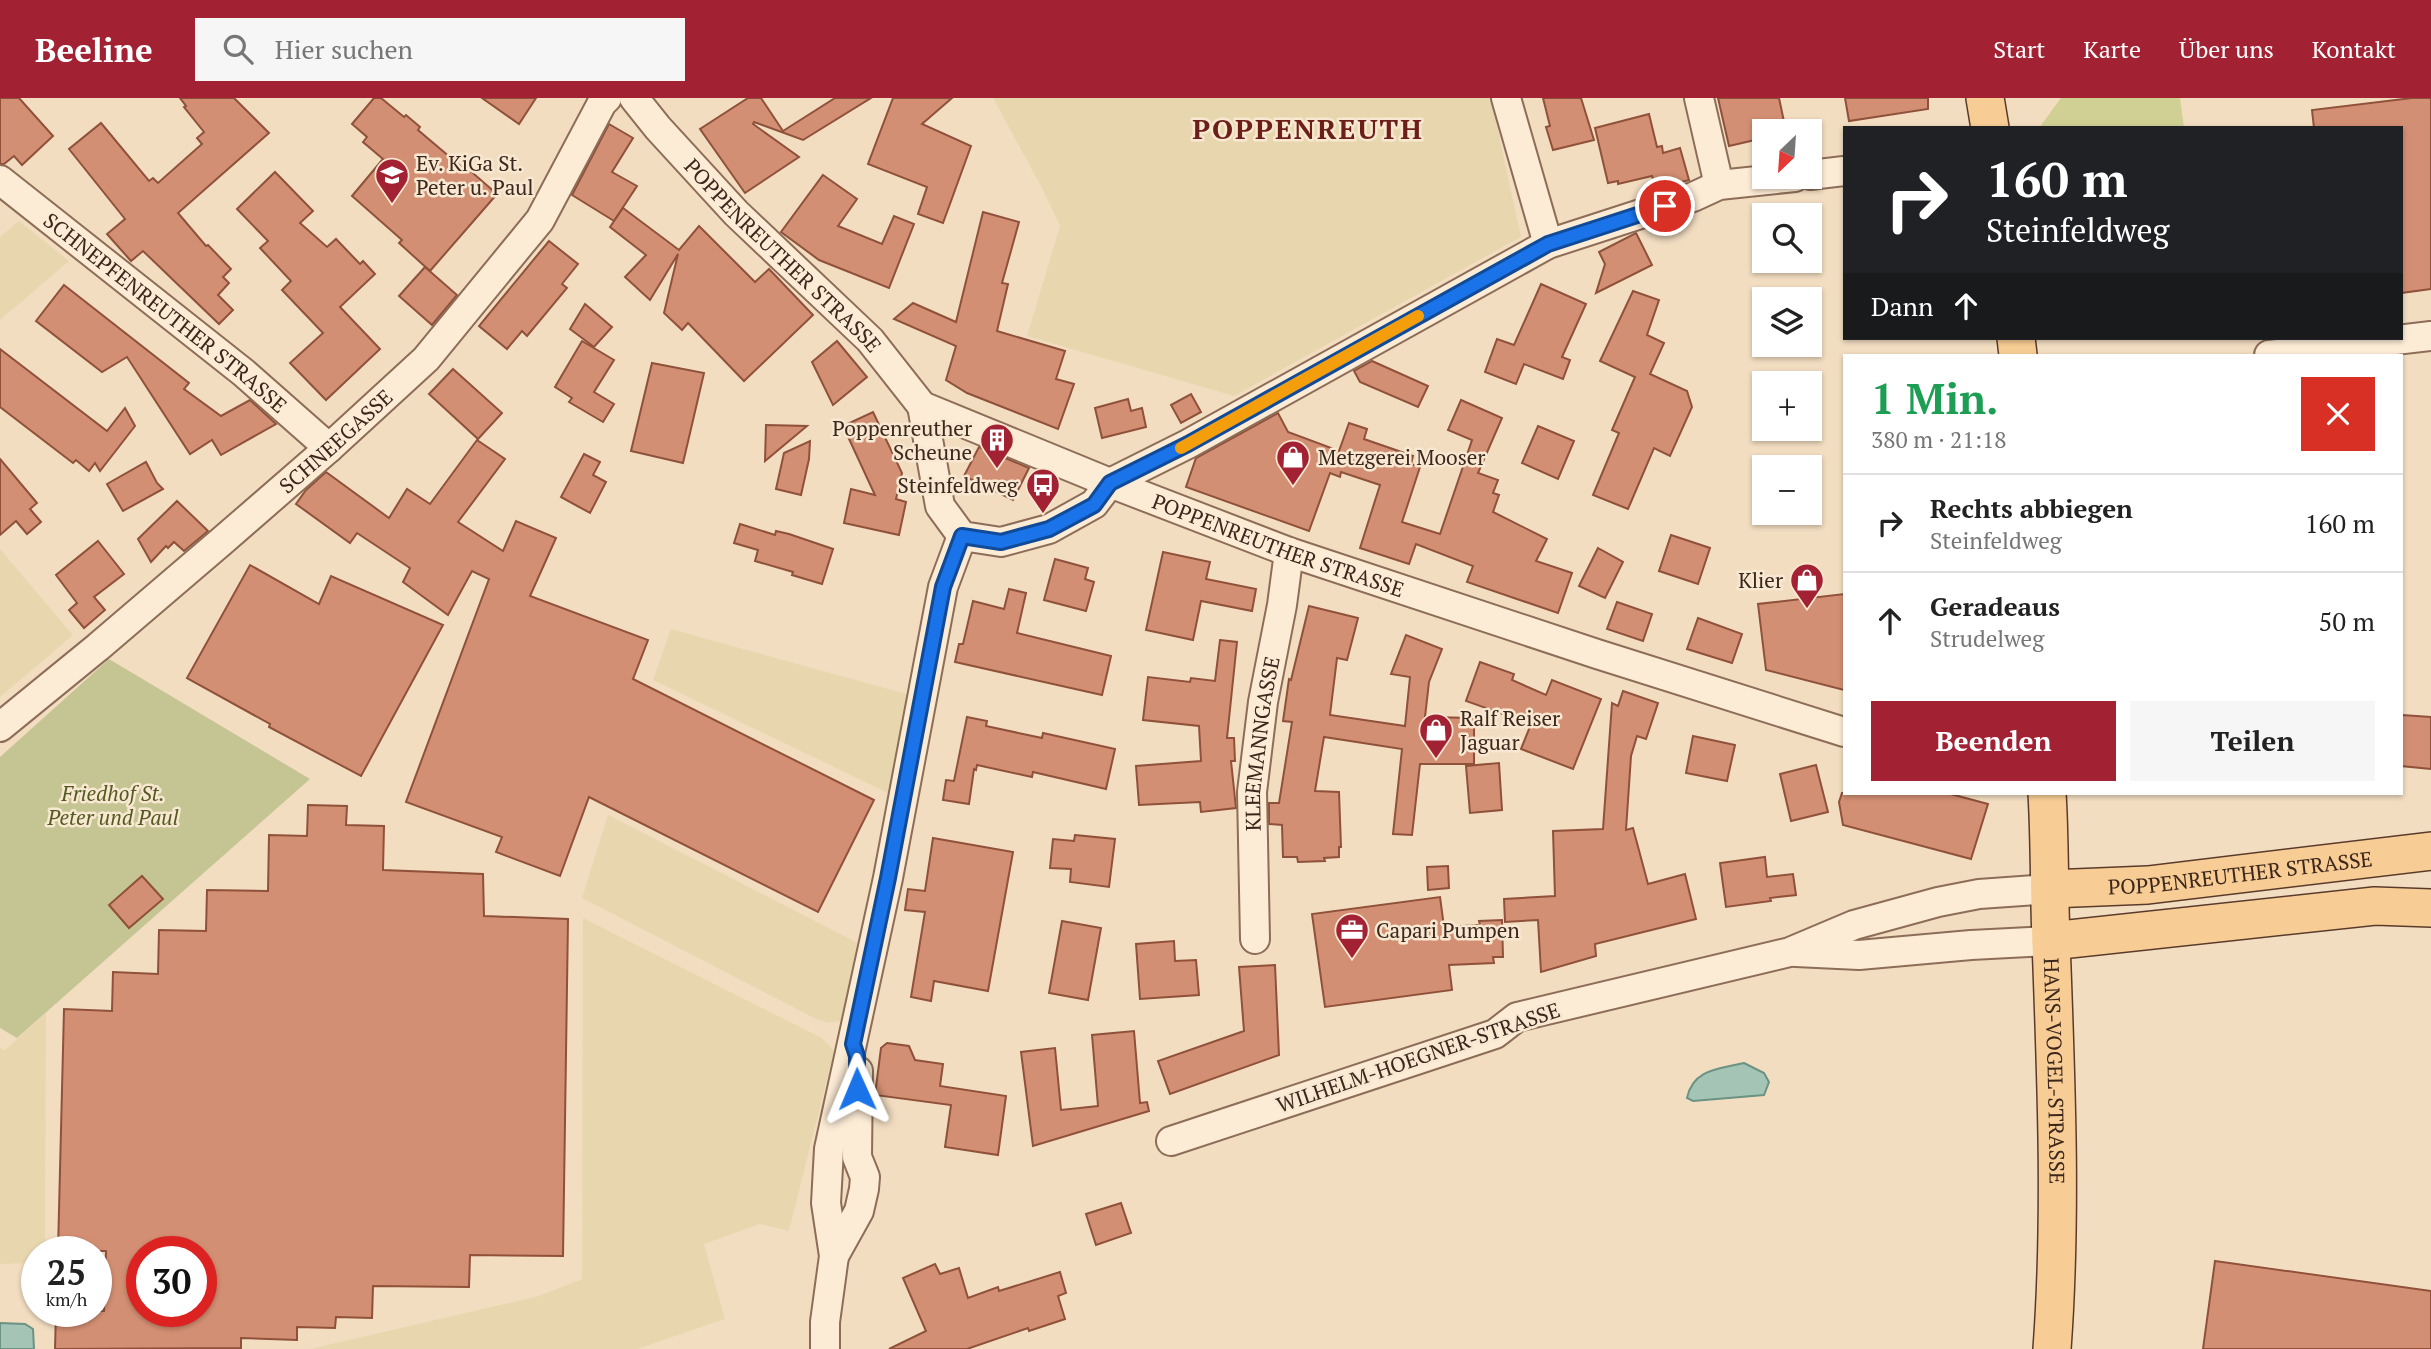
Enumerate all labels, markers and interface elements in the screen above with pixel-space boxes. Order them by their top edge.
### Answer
search box [195,18,685,81]
text: Beeline [35,28,153,71]
icon: search [219,30,257,68]
text: Hier suchen [275,32,413,66]
text: Start [1993,33,2045,65]
text: Karte [2083,33,2141,65]
text: Über uns [2179,33,2274,65]
text: Kontakt [2312,33,2396,65]
district label: POPPENREUTH [1192,110,1424,147]
north arrow [1752,119,1822,189]
map controls [1752,119,1822,525]
text: 160 m [1986,146,2128,211]
place label: Ev. KiGa St. Peter u. Paul [416,149,534,201]
street label: POPPENREUTHER STRASSE [679,152,888,358]
icon: right [1871,154,1962,245]
school or university icon: Ev. KiGa St. Peter u. Paul [373,156,411,205]
pin [1635,176,1695,236]
icon: arrive [1646,187,1684,225]
button: search [1752,203,1822,273]
street label: SCHNEPFENREUTHER STRASSE [38,206,293,419]
text: Steinfeldweg [1986,209,2169,251]
button: layers [1752,287,1822,357]
icon: ahead [1947,287,1985,325]
text: Dann [1871,289,1933,323]
text: 1 Min. [1871,370,1999,426]
button: + [1752,371,1822,441]
button: close [2301,377,2375,451]
street label: SCHNEEGASSE [273,383,398,499]
place label: Poppenreuther Scheune [832,414,972,466]
building icon: Poppenreuther Scheune [978,421,1016,470]
text: 380 m · 21:18 [1871,424,2006,455]
shop icon: Metzgerei Mooser [1274,438,1312,487]
place label: Metzgerei Mooser [1318,443,1485,471]
button: − [1752,455,1822,525]
bus stop icon: Steinfeldweg [1024,466,1062,515]
place label: Steinfeldweg [898,471,1019,499]
street label: POPPENREUTHER STRASSE [1148,487,1408,603]
text: Rechts abbiegen [1930,491,2133,525]
icon: right [1871,504,1909,542]
text: 160 m [2305,506,2375,540]
text: Steinfeldweg [1930,525,2062,556]
shop icon: Klier [1788,561,1826,610]
place label: Klier [1738,566,1783,594]
text: Geradeaus [1930,589,2060,623]
icon: ahead [1871,602,1909,640]
text: 50 m [2319,604,2375,638]
text: Strudelweg [1930,623,2044,654]
street label: KLEEMANNGASSE [1238,654,1286,832]
button: Beenden [1871,701,2116,781]
button: Teilen [2130,701,2375,781]
place label: Ralf Reiser Jaguar [1460,704,1560,756]
shop icon: Ralf Reiser Jaguar [1417,711,1455,760]
park label: Friedhof St. Peter und Paul [46,779,179,831]
street label: POPPENREUTHER STRASSE [2107,844,2374,901]
office icon: Capari Pumpen [1333,911,1371,960]
place label: Capari Pumpen [1376,916,1520,944]
street label: HANS-VOGEL-STRASSE [2038,957,2071,1184]
street label: WILHELM-HOEGNER-STRASSE [1272,995,1564,1119]
position arrow [820,1052,894,1126]
speed limit sign: 30 [126,1236,217,1327]
text: 25 [47,1249,86,1295]
text: km/h [46,1287,87,1311]

